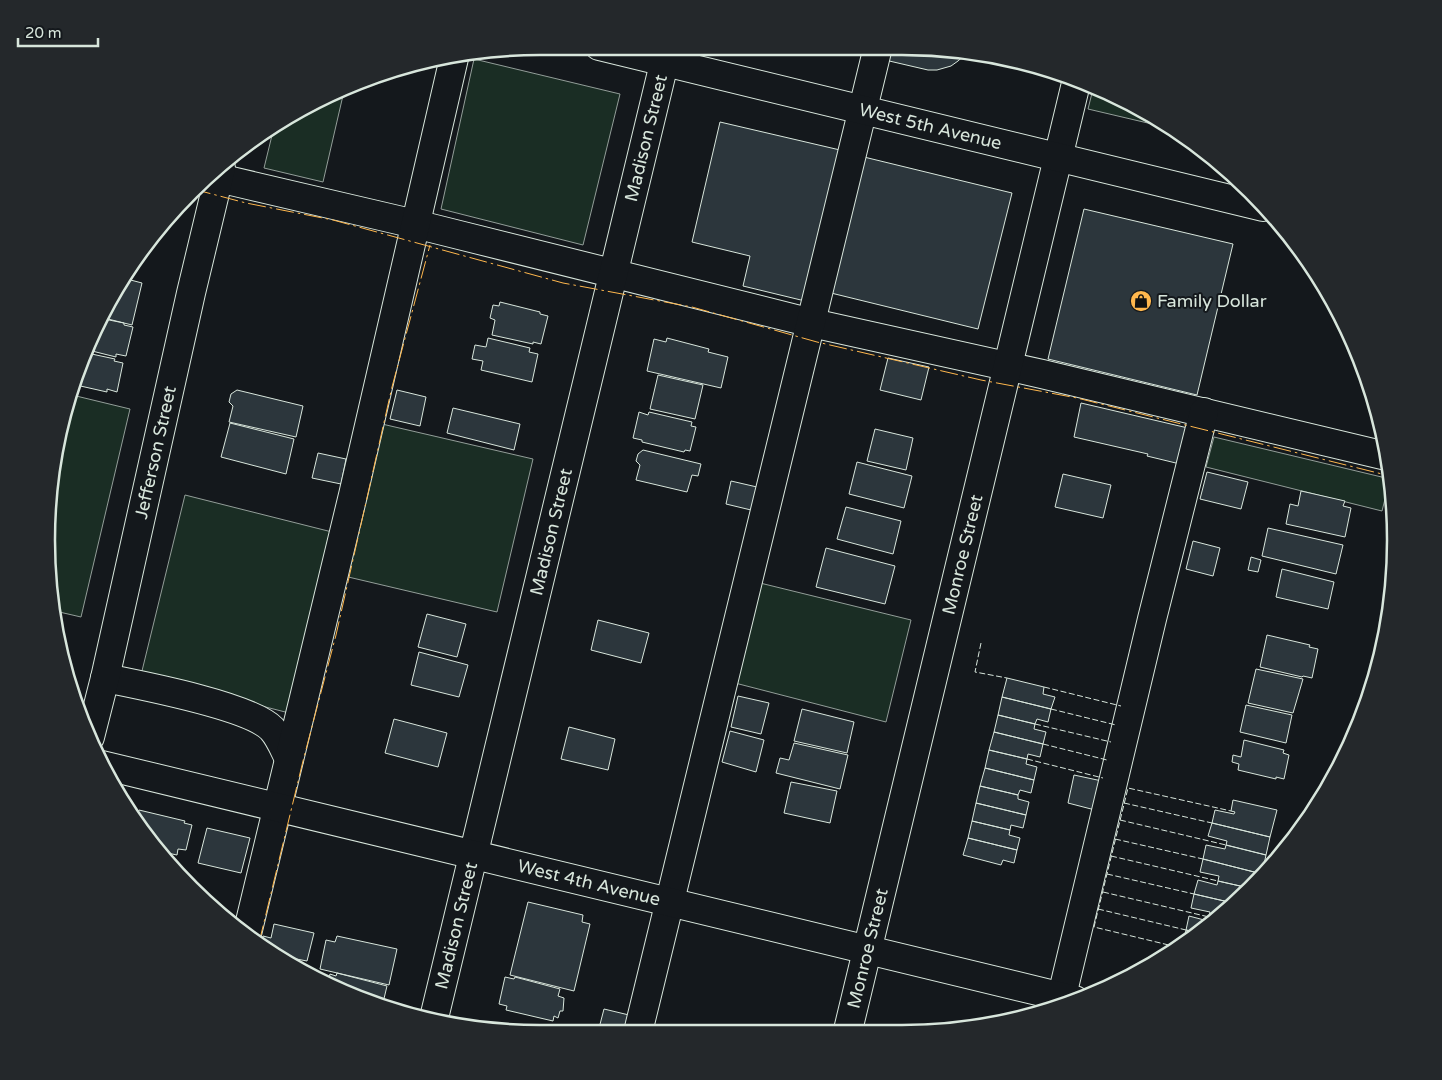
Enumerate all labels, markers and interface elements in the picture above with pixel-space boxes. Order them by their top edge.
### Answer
scale bar [18,15,98,47]
text: 20 m [25,24,62,42]
street label: Madison Street [620,72,672,204]
street label: West 5th Avenue [857,98,1004,154]
shop icon: Family Dollar [1129,289,1153,313]
place label: Family Dollar [1157,290,1267,312]
street label: Jefferson Street [130,384,181,521]
street label: Madison Street [525,466,577,598]
street label: Monroe Street [937,492,988,617]
street label: West 4th Avenue [515,855,663,910]
street label: Madison Street [430,860,482,991]
street label: Monroe Street [843,886,893,1011]

